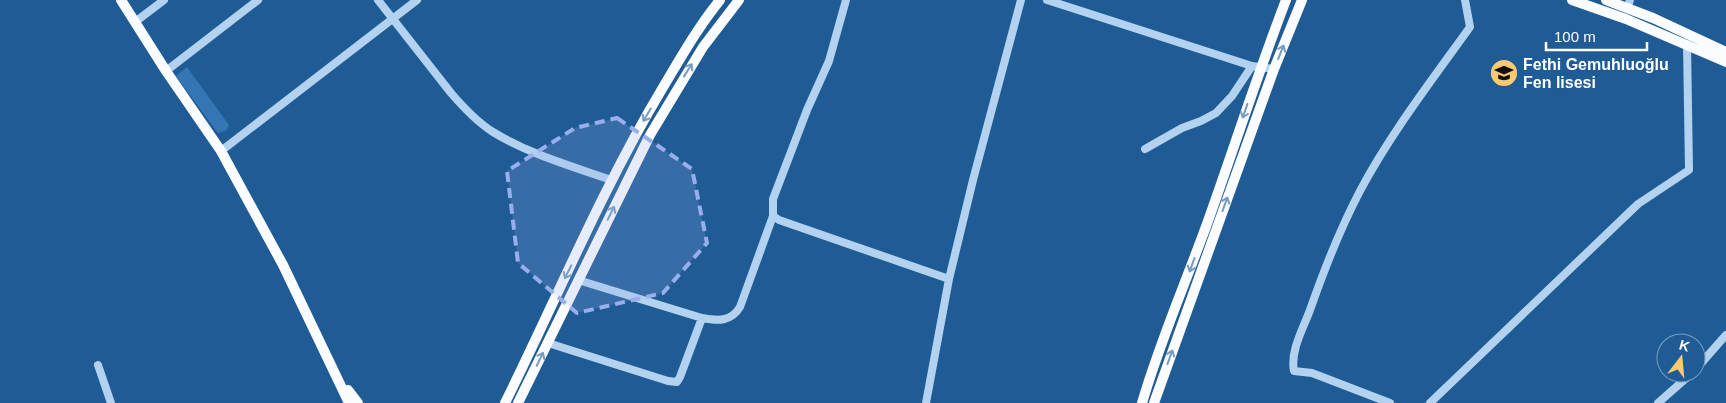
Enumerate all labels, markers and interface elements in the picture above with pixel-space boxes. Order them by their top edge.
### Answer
scale bar [1546,20,1647,52]
text: 100 m [1554,28,1596,45]
one-way arrow [1277,44,1286,59]
place label: Fethi Gemuhluoğlu Fen lisesi [1523,56,1669,91]
school or university icon: Fethi Gemuhluoğlu Fen lisesi [1489,58,1519,88]
one-way arrow [683,64,693,78]
one-way arrow [1240,103,1249,119]
one-way arrow [641,107,651,121]
one-way arrow [1221,197,1230,212]
one-way arrow [606,206,616,221]
one-way arrow [1186,257,1195,272]
one-way arrow [563,264,572,279]
north arrow [1656,333,1706,383]
text: K [1678,336,1692,355]
one-way arrow [1166,350,1175,365]
one-way arrow [536,352,545,367]

